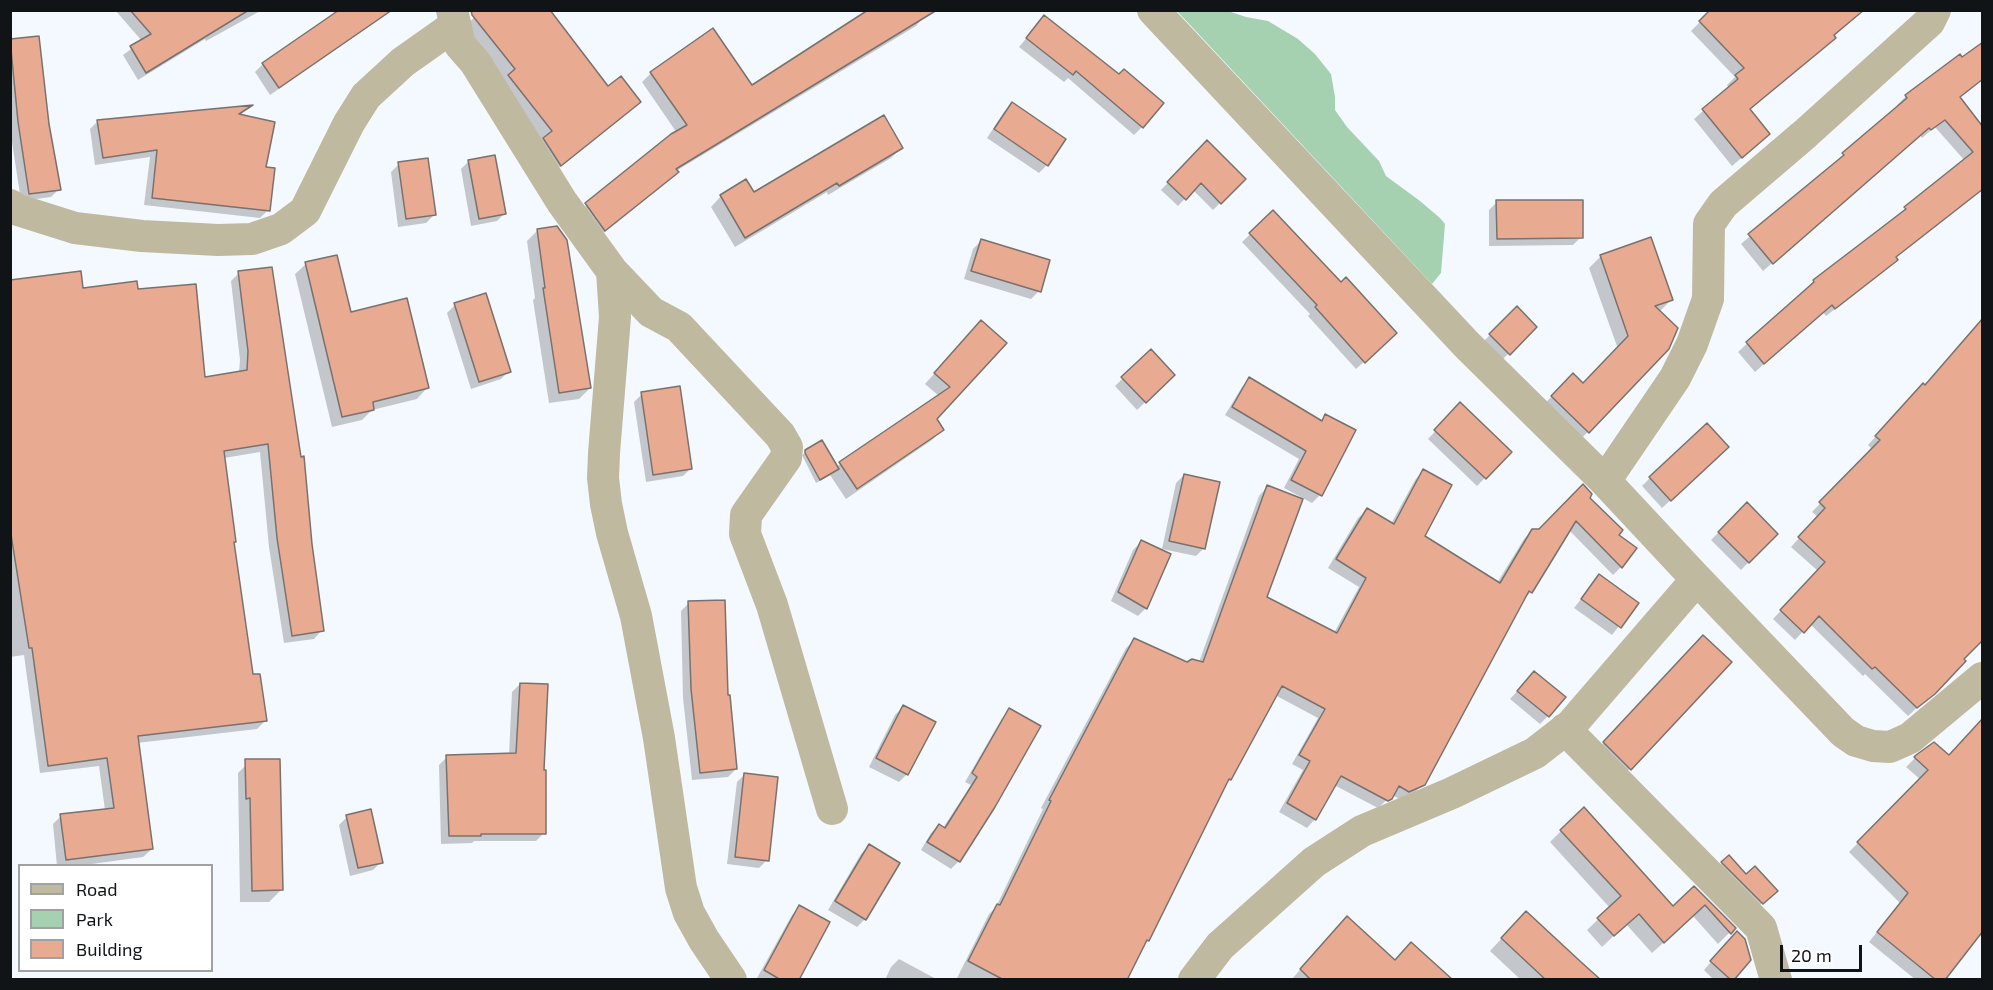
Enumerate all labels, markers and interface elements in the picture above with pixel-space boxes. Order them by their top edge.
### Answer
legend [18,864,213,972]
text: Road [76,878,117,900]
text: Park [76,908,113,930]
scale bar [1783,933,1866,971]
text: Building [76,938,143,960]
text: 20 m [1791,944,1832,966]

